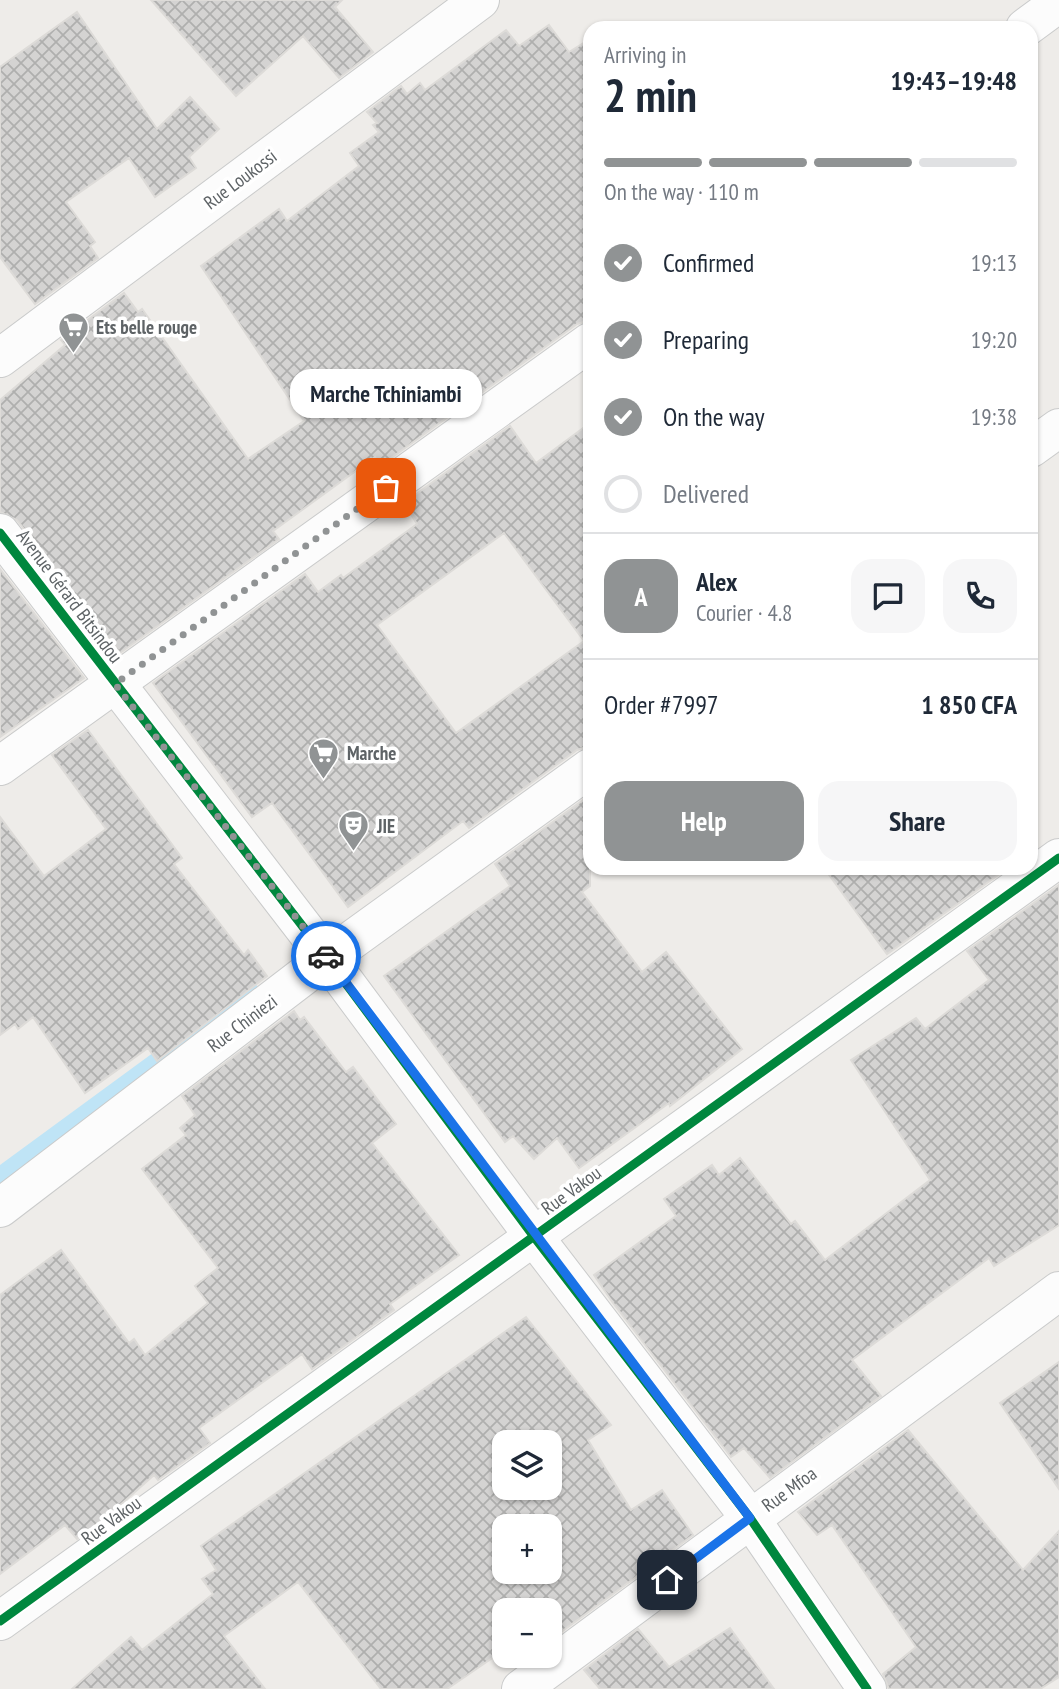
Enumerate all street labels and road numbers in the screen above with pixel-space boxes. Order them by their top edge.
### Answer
street label: Rue Loukossi [199,144,281,214]
street label: Avenue Gérard Bitsindou [12,524,128,668]
street label: Rue Chiniezi [202,989,282,1057]
street label: Rue Vakou [536,1160,606,1220]
street label: Rue Mfoa [757,1461,821,1517]
street label: Rue Vakou [76,1490,146,1550]

